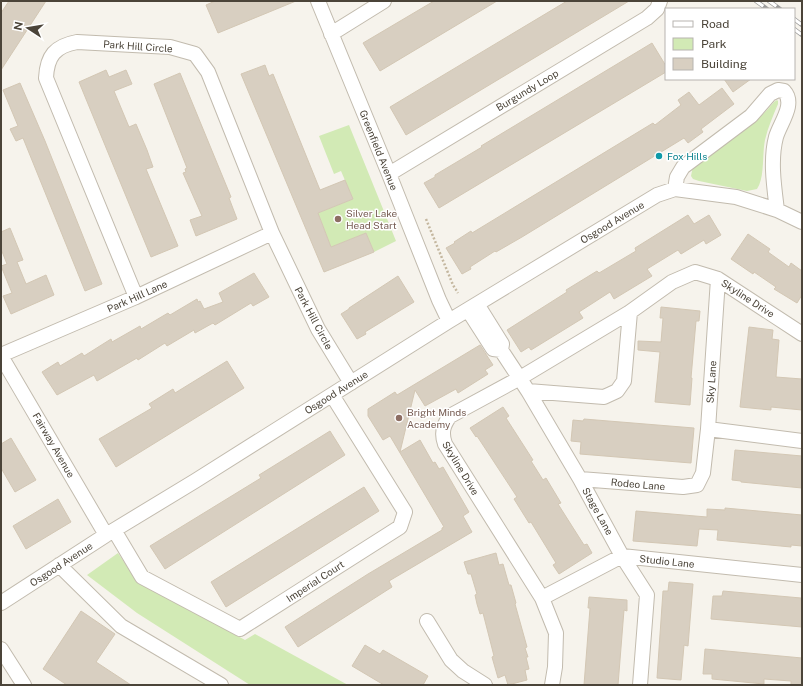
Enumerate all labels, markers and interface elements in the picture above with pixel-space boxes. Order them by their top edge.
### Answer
north arrow [8,8,48,48]
legend [665,8,795,80]
text: Road [701,17,729,31]
text: N [11,20,25,31]
text: Park [701,37,727,51]
street label: Park Hill Circle [103,38,173,54]
text: Building [701,57,747,71]
street label: Burgundy Loop [494,67,560,113]
street label: Greenfield Avenue [357,108,401,192]
place label: Fox Hills [667,150,707,162]
marker: Fox Hills [654,151,664,161]
street label: Osgood Avenue [578,198,646,246]
place label: Silver Lake Head Start [346,207,398,231]
marker: Silver Lake Head Start [333,214,343,224]
street label: Skyline Drive [719,276,777,320]
street label: Park Hill Lane [105,277,169,315]
street label: Park Hill Circle [292,285,336,352]
street label: Sky Lane [704,360,719,404]
street label: Osgood Avenue [302,368,370,416]
place label: Bright Minds Academy [407,406,466,430]
street label: Fairway Avenue [31,410,78,480]
marker: Bright Minds Academy [394,413,404,423]
street label: Skyline Drive [440,439,482,498]
street label: Rodeo Lane [610,476,666,492]
street label: Stage Lane [580,485,616,537]
street label: Osgood Avenue [27,539,95,589]
street label: Studio Lane [639,552,695,570]
street label: Imperial Court [284,558,346,604]

